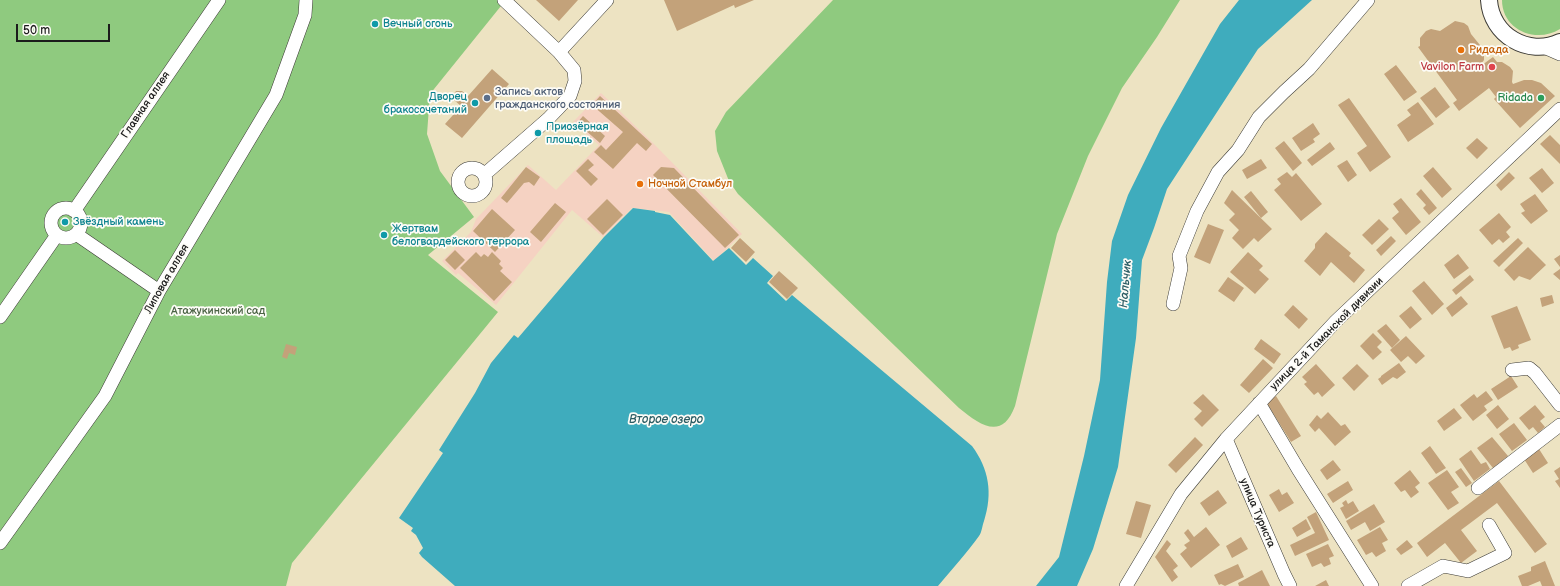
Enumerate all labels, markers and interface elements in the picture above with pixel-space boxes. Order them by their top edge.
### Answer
scale bar [18,16,112,42]
place label: Вечный огонь [383,17,452,31]
marker: Вечный огонь [370,19,380,29]
text: 50 m [23,23,50,38]
place label: Ридада [1469,43,1508,57]
marker: Ридада [1456,45,1466,55]
place label: Vavilon Farm [1421,60,1484,74]
marker: Vavilon Farm [1487,62,1497,72]
street label: Главная аллея [119,69,173,141]
place label: Запись актов гражданского состояния [495,85,620,111]
place label: Дворец бракосочетаний [384,90,467,116]
place label: Ridada [1498,91,1533,105]
marker: Запись актов гражданского состояния [482,93,492,103]
marker: Ridada [1536,93,1546,103]
marker: Дворец бракосочетаний [470,98,480,108]
place label: Приозёрная площадь [546,120,609,146]
marker: Приозёрная площадь [533,128,543,138]
place label: Ночной Стамбул [648,177,732,191]
marker: Ночной Стамбул [635,179,645,189]
place label: Звёздный камень [73,215,164,229]
marker: Звёздный камень [60,217,70,227]
place label: Жертвам белогвардейского террора [392,222,529,248]
marker: Жертвам белогвардейского террора [379,230,389,240]
street label: Липовая аллея [142,242,192,316]
water label: Нальчик [1117,259,1135,309]
street label: улица 2-й Таманской дивизии [1268,275,1386,393]
park label: Атажукинский сад [171,304,265,318]
water label: Второе озеро [629,413,703,427]
street label: улица Туриста [1236,476,1278,550]

